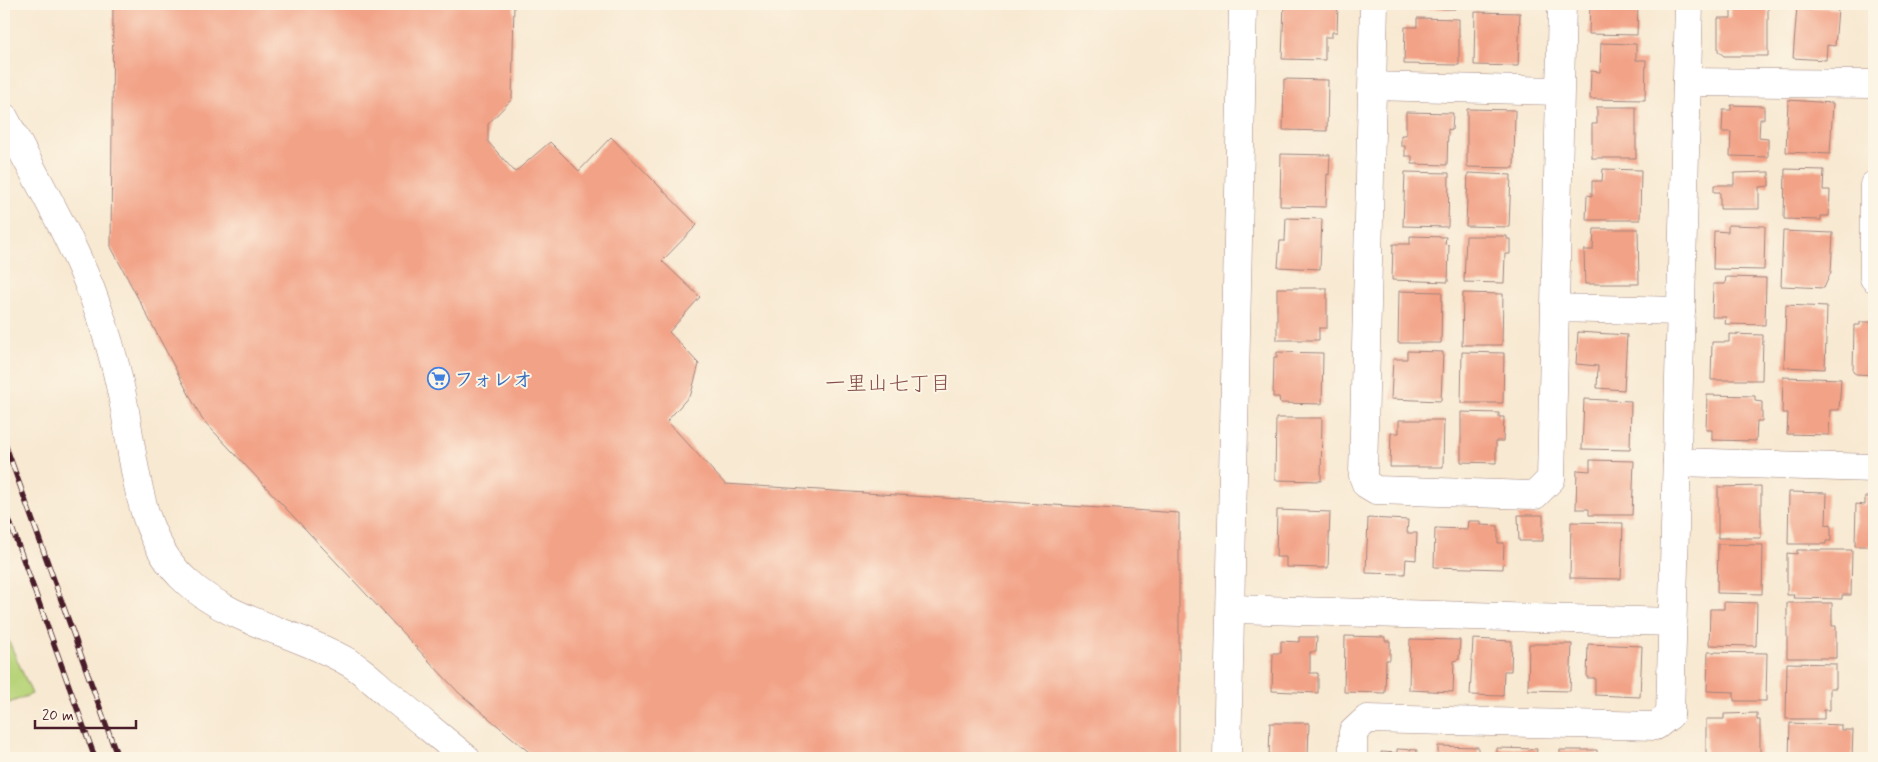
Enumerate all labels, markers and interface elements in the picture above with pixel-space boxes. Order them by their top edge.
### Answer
supermarket icon: フォレオ [426,367,450,391]
place label: フォレオ [454,367,532,394]
district label: 一里山七丁目 [825,370,951,398]
scale bar [35,697,136,729]
text: 20 m [42,706,74,726]

